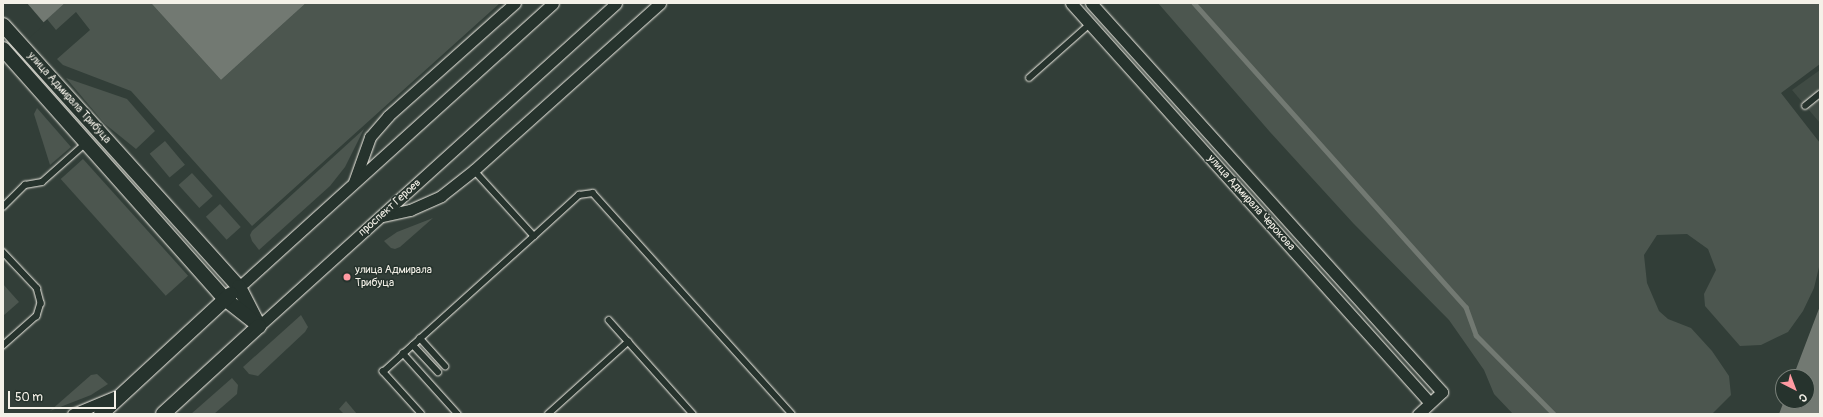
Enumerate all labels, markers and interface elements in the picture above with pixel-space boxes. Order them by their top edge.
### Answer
street label: улица Адмирала Трибуца [24,50,114,146]
street label: улица Адмирала Черокова [1204,152,1298,254]
street label: проспект Героев [356,176,424,240]
place label: улица Адмирала Трибуца [355,264,432,290]
marker: улица Адмирала Трибуца [342,272,352,282]
north arrow [1775,369,1815,409]
scale bar [10,383,118,409]
text: 50 m [15,390,43,405]
text: С [1796,390,1810,405]

